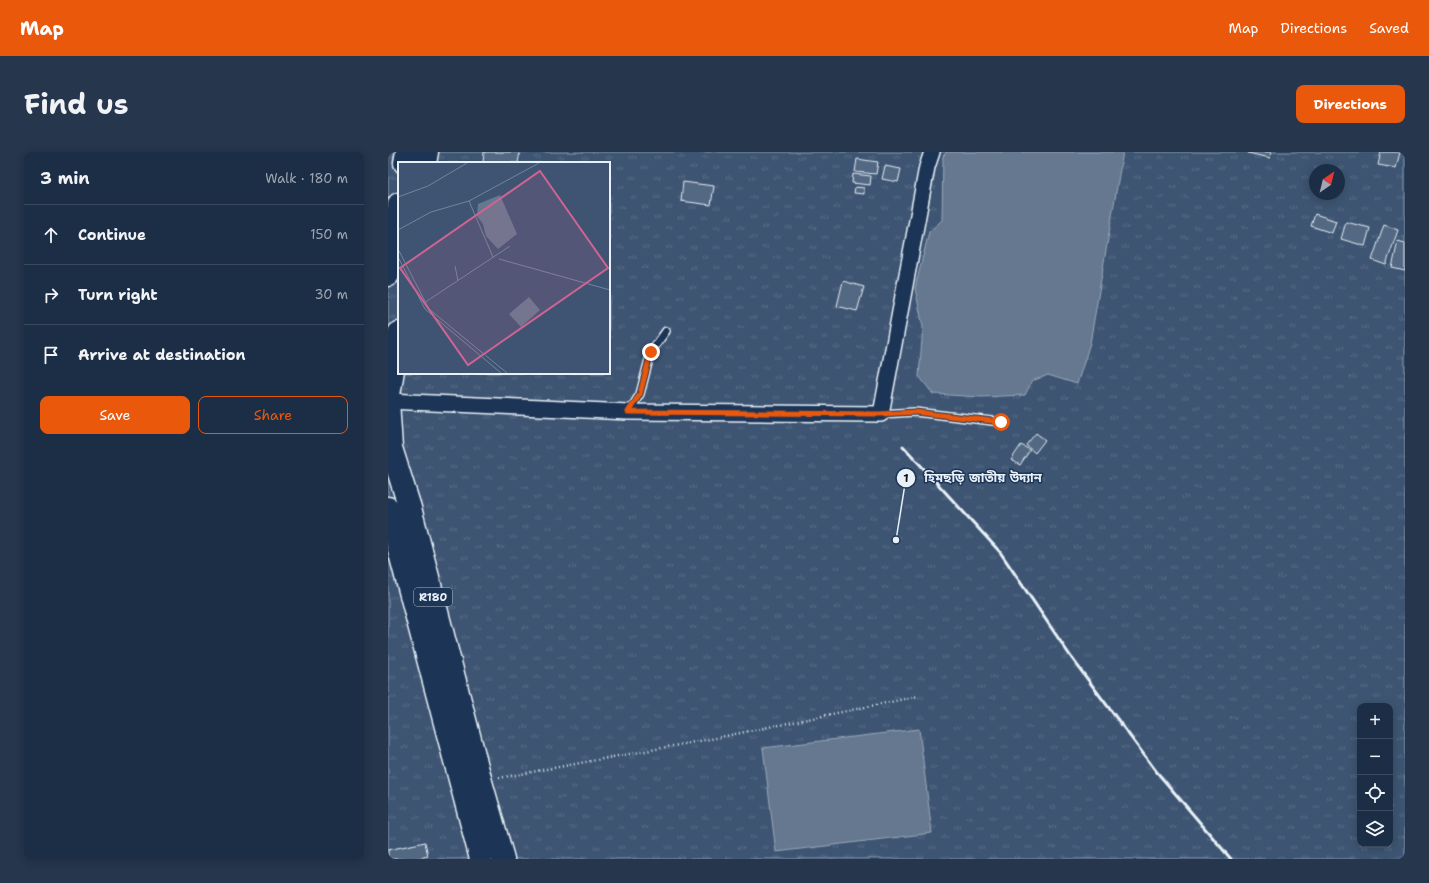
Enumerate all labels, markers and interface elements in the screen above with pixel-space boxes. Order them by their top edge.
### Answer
text: Map [20,16,64,41]
text: Map [1229,19,1259,37]
text: Directions [1281,19,1347,37]
text: Saved [1369,19,1409,37]
text: Find us [24,85,129,123]
button: Directions [1296,85,1405,123]
inset map [398,162,610,374]
north arrow [1309,164,1345,200]
text: 3 min [40,167,90,189]
text: Walk · 180 m [265,170,348,187]
icon: ahead [40,224,62,246]
text: Continue [78,225,146,245]
text: 150 m [310,226,348,243]
icon: right [40,284,62,306]
text: Turn right [78,285,158,305]
text: 30 m [314,286,348,303]
route end [642,343,660,361]
icon: arrive [40,344,62,366]
text: Arrive at destination [78,345,246,365]
button: Save [40,396,190,434]
button: Share [198,396,348,434]
route start [992,413,1010,431]
callout: হিমছড়ি জাতীয় উদ্যান [896,465,1050,490]
text: হিমছড়ি জাতীয় উদ্যান [923,469,1043,486]
text: 1 [903,470,909,486]
road number: R180 [414,588,452,606]
map controls [1357,703,1393,847]
button: + [1357,703,1393,739]
button: − [1357,739,1393,775]
button: locate [1357,775,1393,811]
button: layers [1357,811,1393,847]

